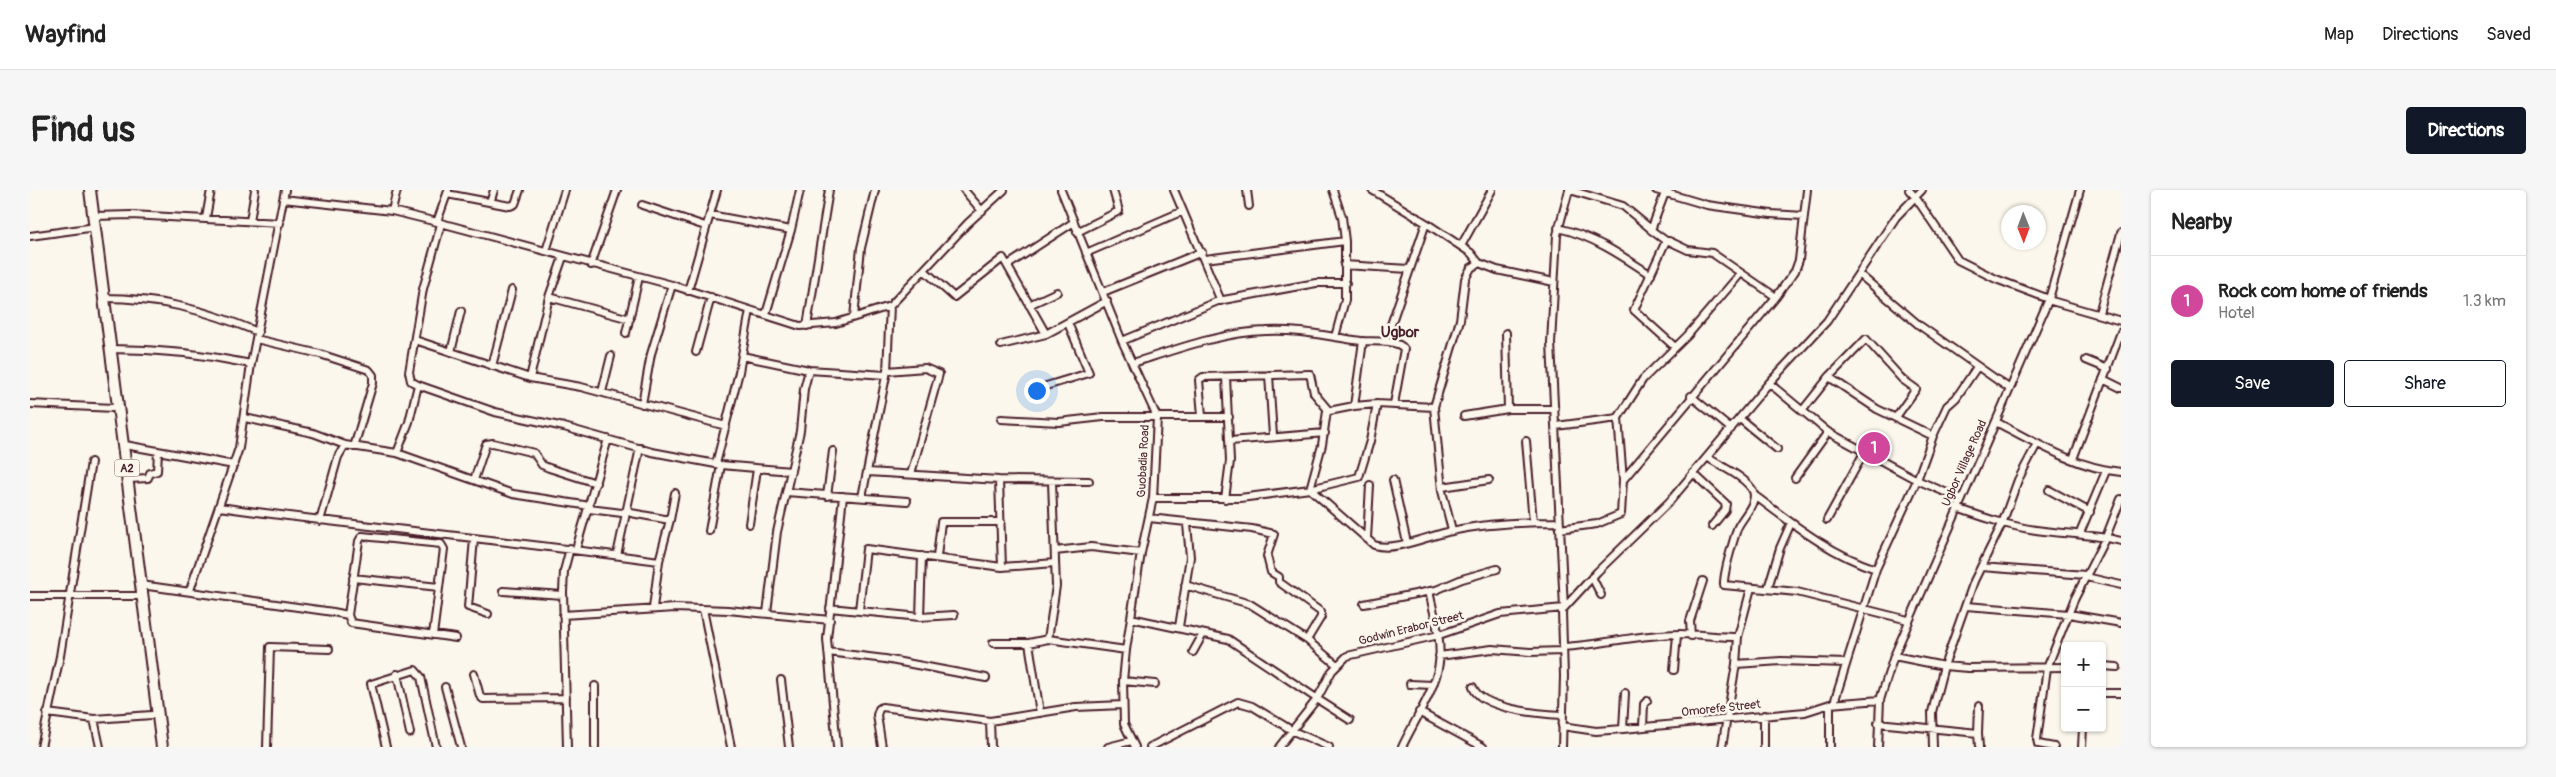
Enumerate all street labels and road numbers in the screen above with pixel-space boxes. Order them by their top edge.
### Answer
street label: Ugbor Village Road [1939,417,1990,509]
street label: Guobadia Road [1134,424,1153,498]
road number: A2 [114,460,140,476]
street label: Godwin Erabor Street [1357,608,1465,649]
street label: Omorefe Street [1681,697,1762,720]

